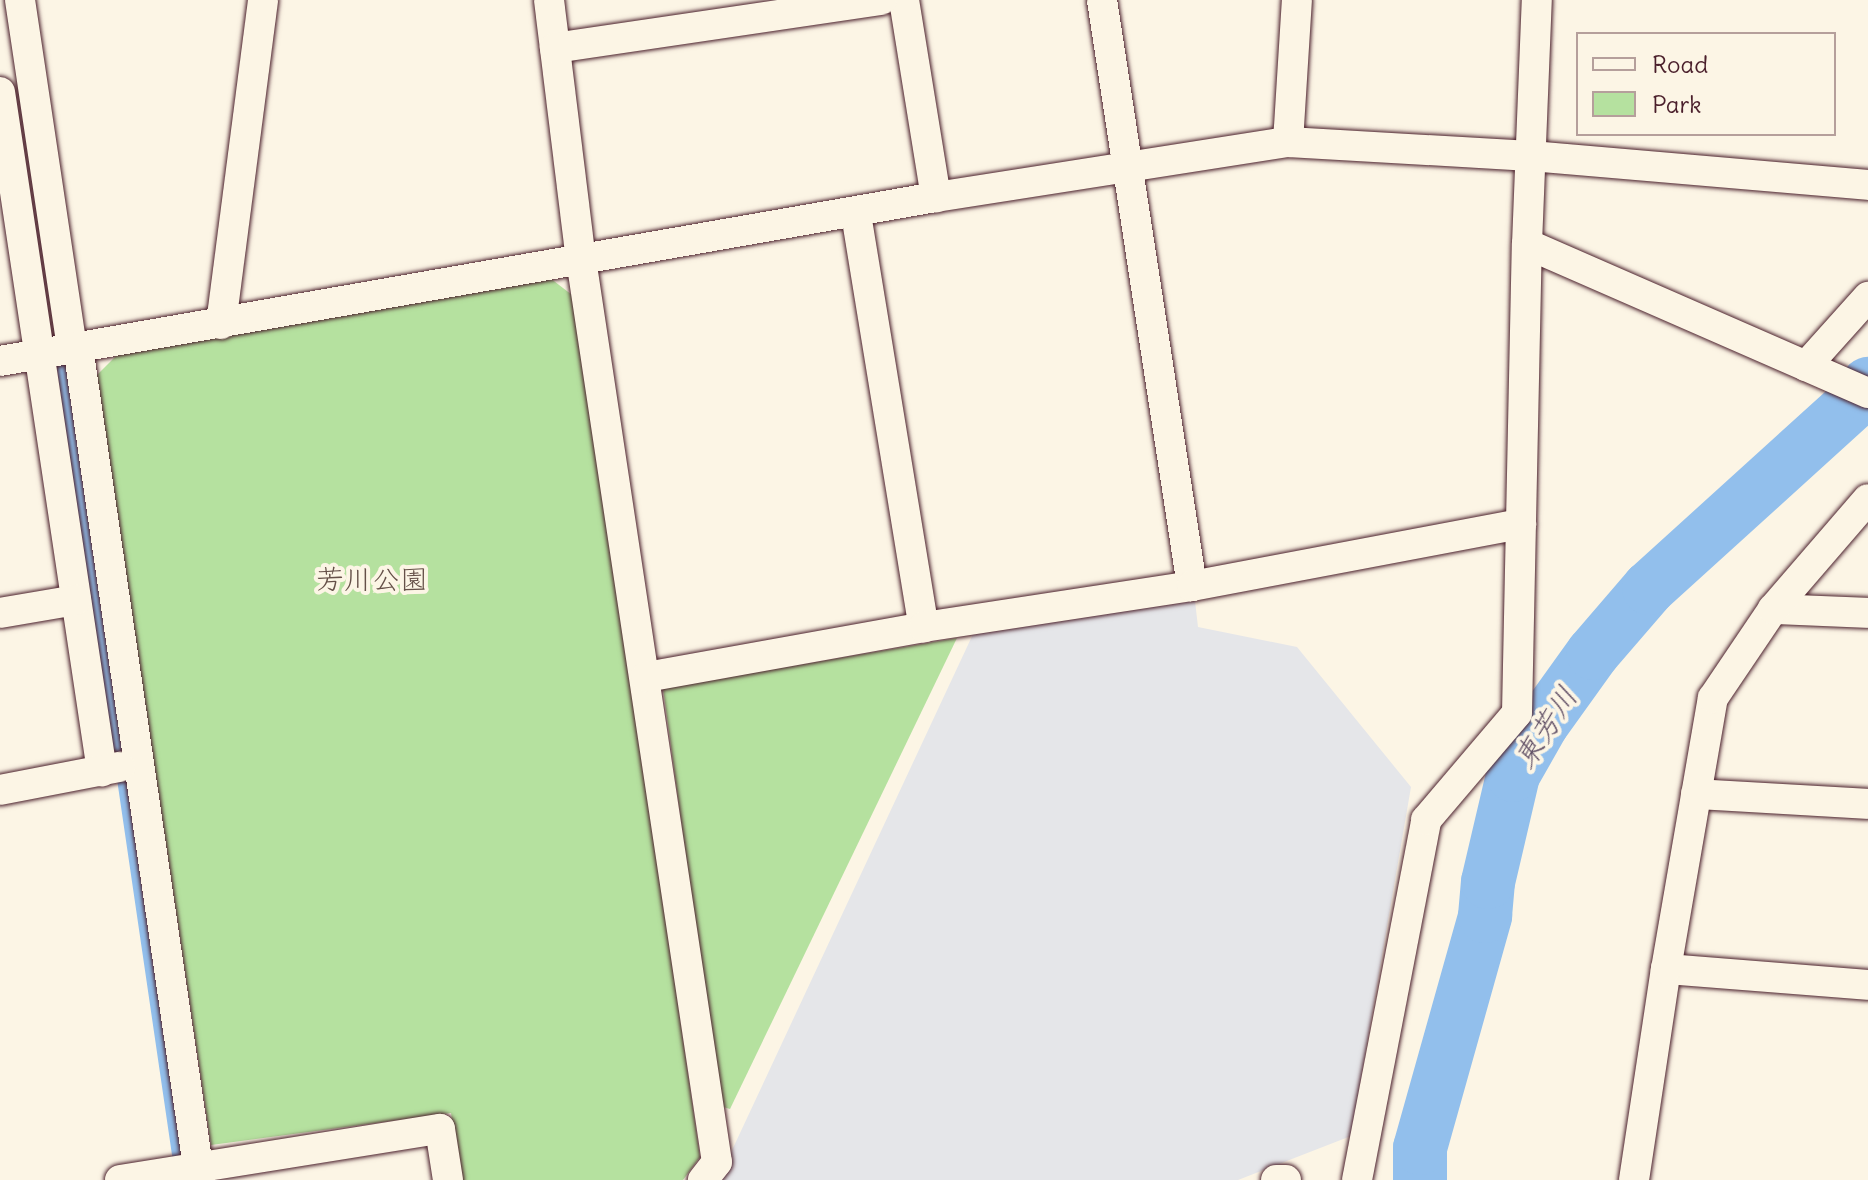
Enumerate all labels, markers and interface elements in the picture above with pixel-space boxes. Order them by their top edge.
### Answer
legend [1576,32,1836,136]
text: Road [1652,49,1708,79]
text: Park [1652,89,1702,119]
park label: 芳川公園 [316,562,428,596]
water label: 東芳川 [1505,679,1585,775]

